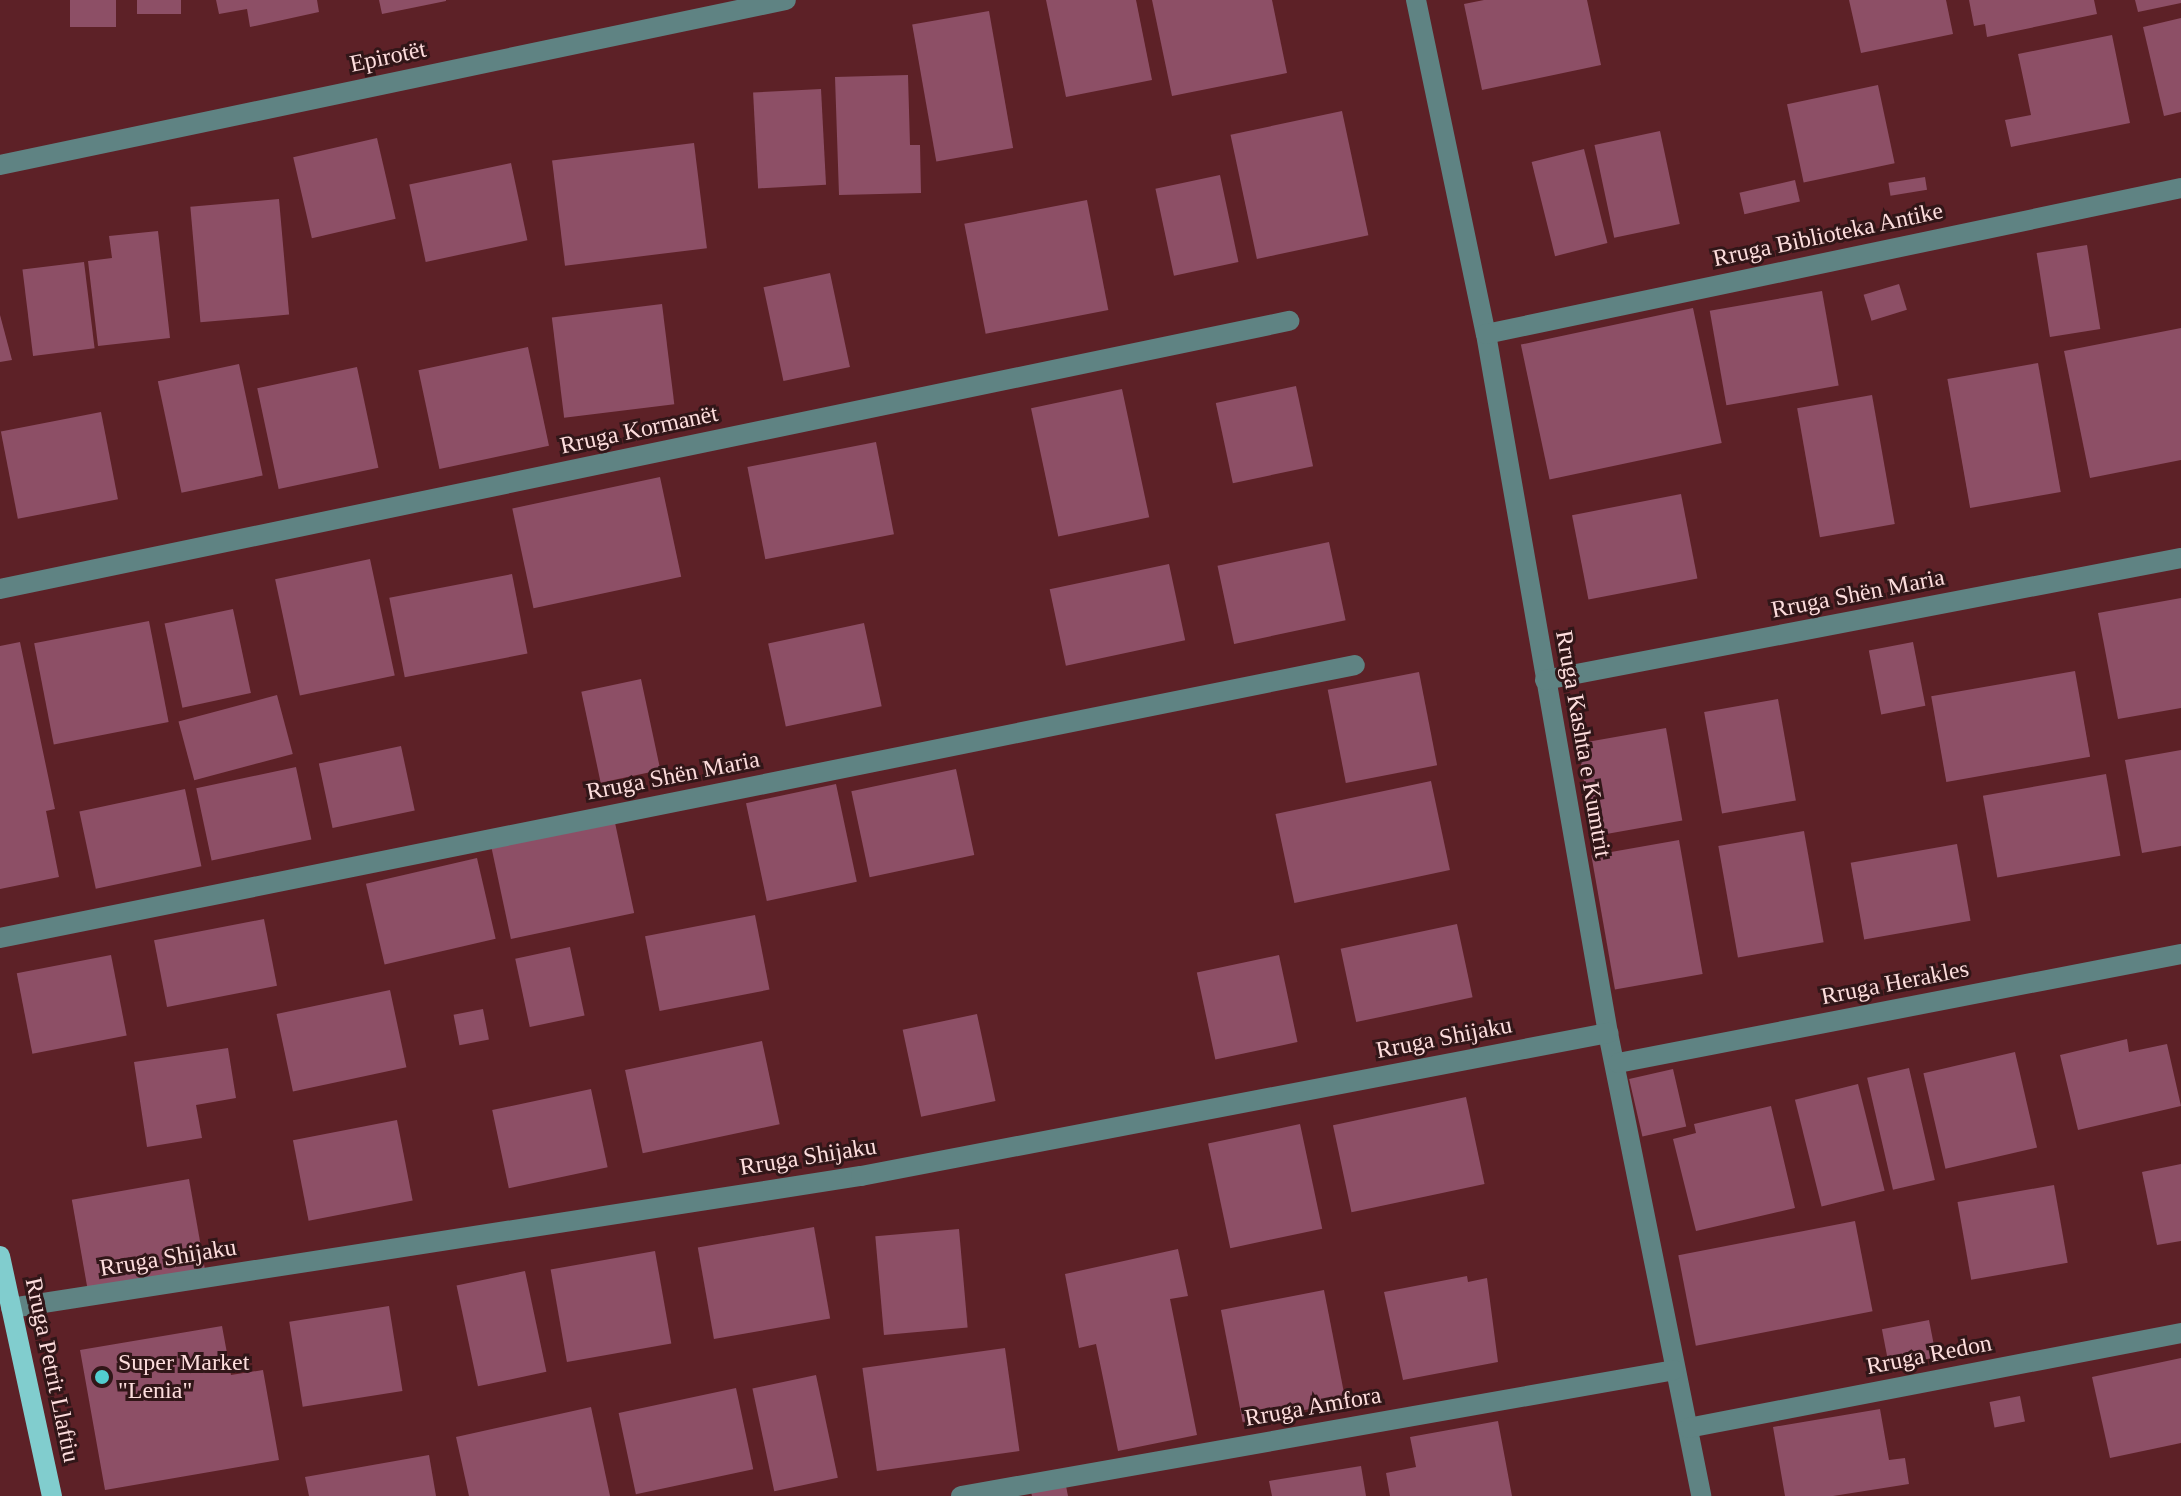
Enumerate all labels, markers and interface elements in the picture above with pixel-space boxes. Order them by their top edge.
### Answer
street label: Epirotët [347,35,429,79]
street label: Rruga Biblioteka Antike [1710,196,1946,274]
street label: Rruga Kormanët [557,399,721,461]
street label: Rruga Shën Maria [1769,563,1947,625]
street label: Rruga Kashta e Kumtrit [1549,628,1617,860]
street label: Rruga Shën Maria [584,745,762,807]
street label: Rruga Herakles [1819,955,1971,1011]
street label: Rruga Shijaku [1374,1011,1514,1065]
street label: Rruga Shijaku [738,1132,878,1182]
street label: Rruga Shijaku [98,1233,238,1283]
street label: Rruga Petrit Llaftiu [18,1275,86,1465]
street label: Rruga Redon [1864,1329,1994,1381]
place label: Super Market "Lenia" [118,1349,249,1405]
marker: Super Market "Lenia" [93,1368,111,1386]
street label: Rruga Amfora [1242,1381,1384,1433]

